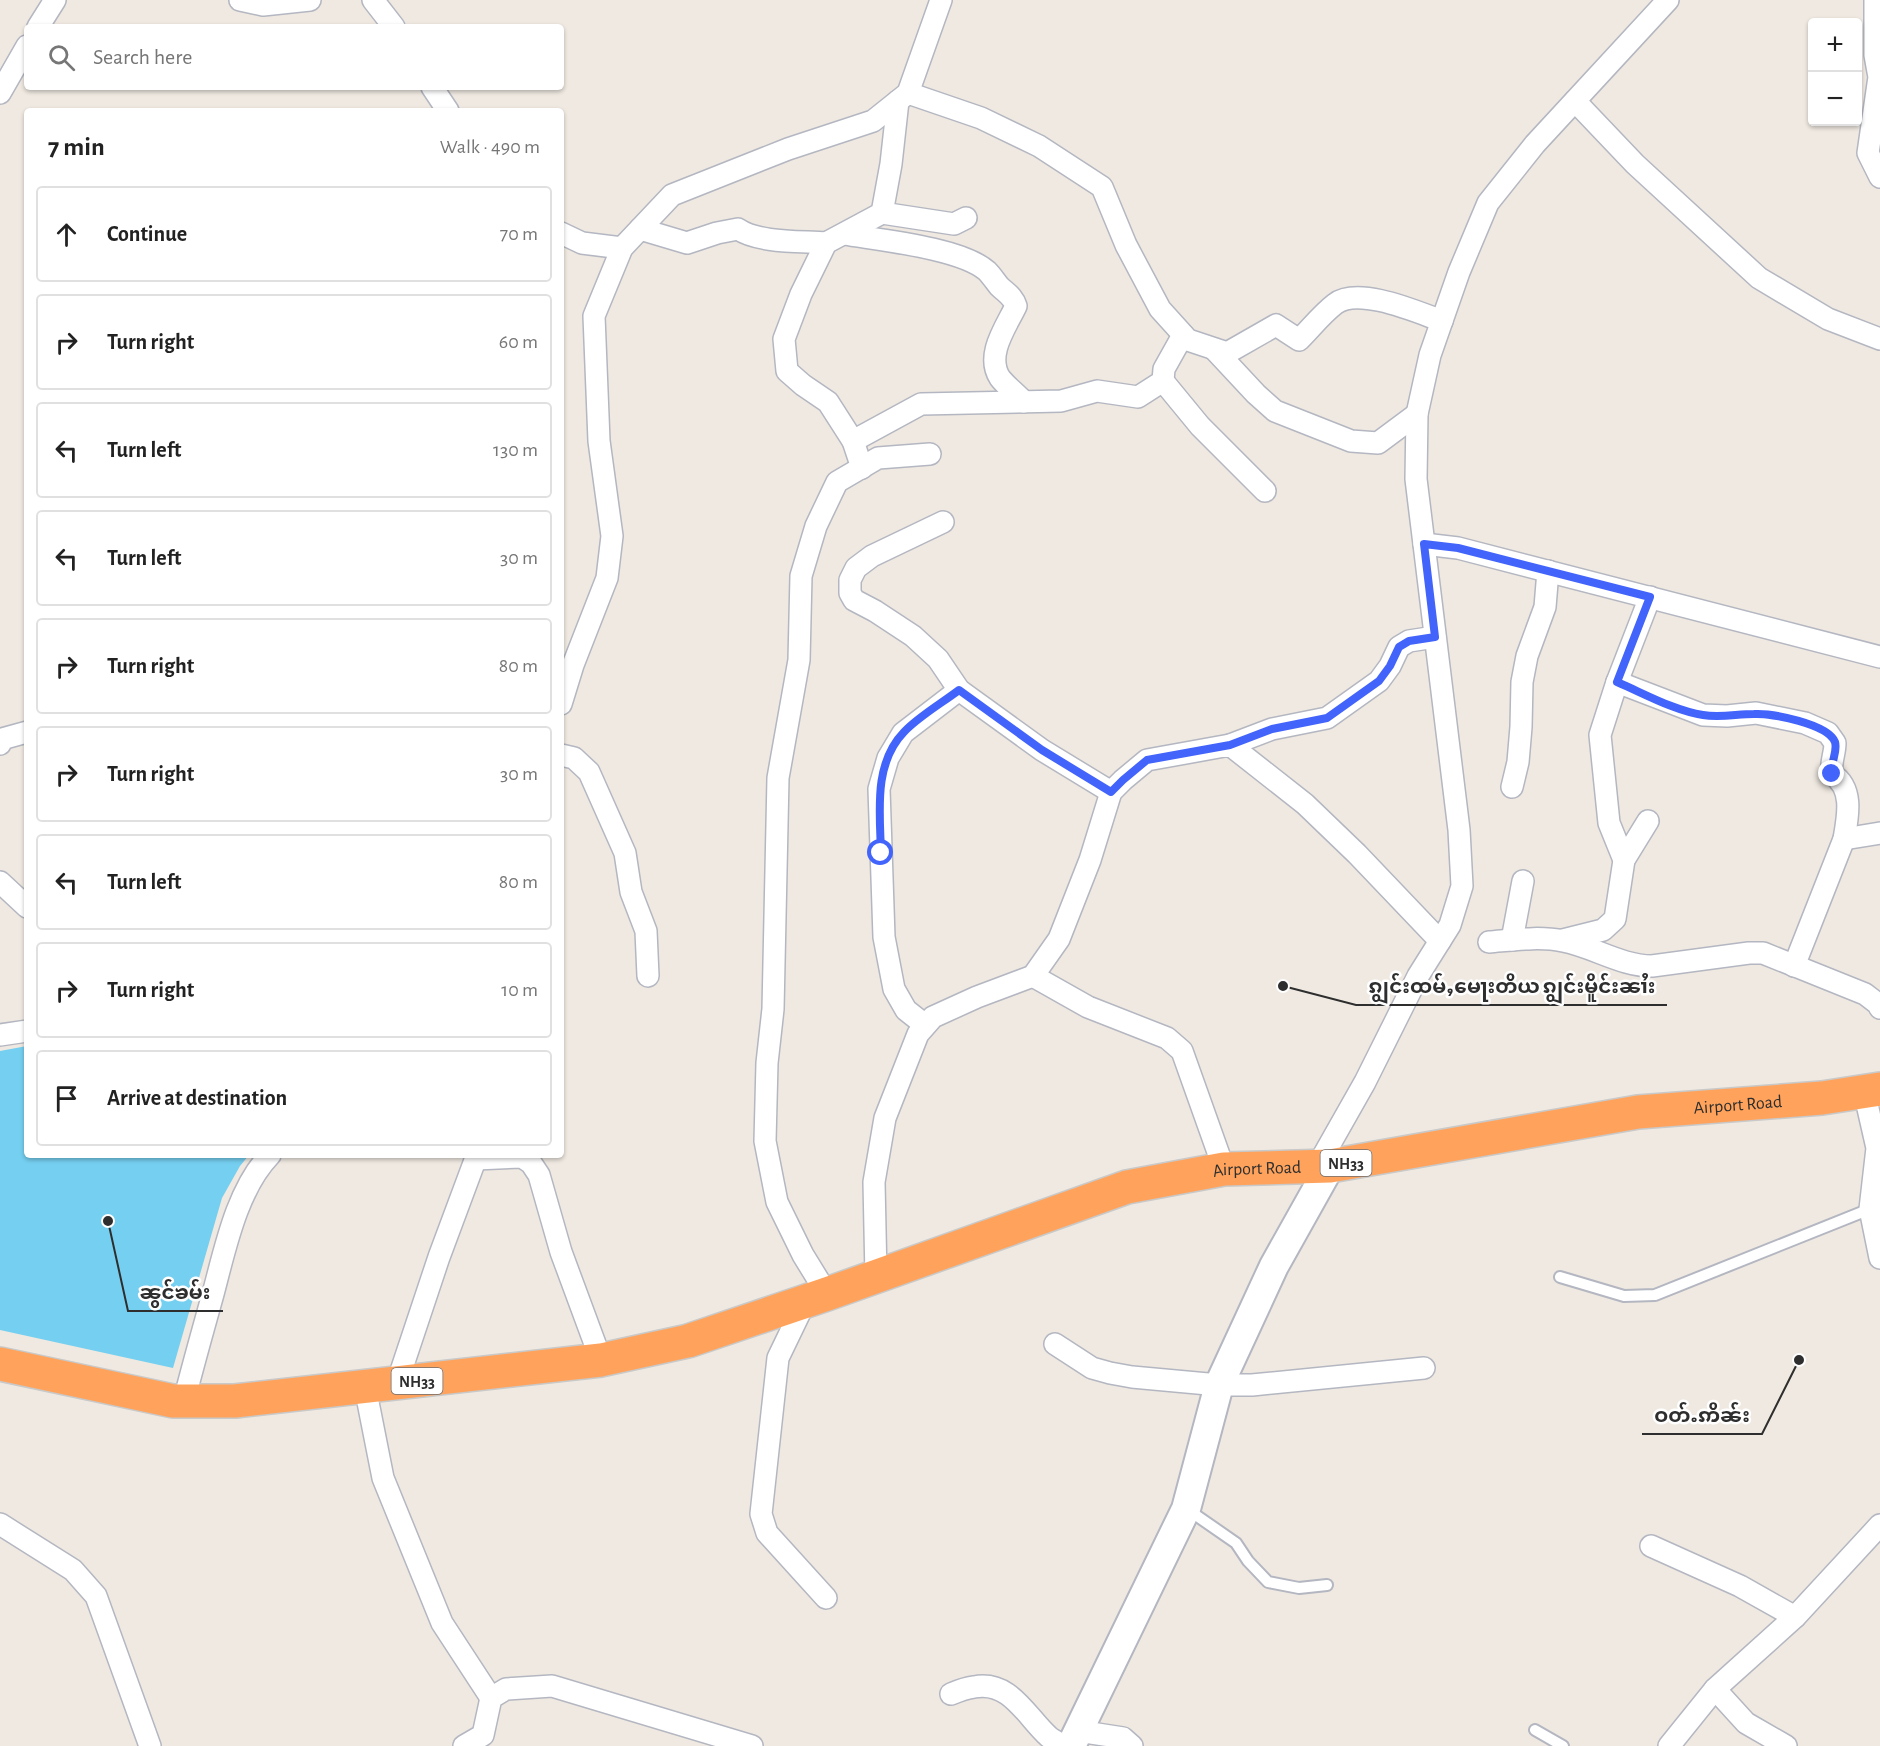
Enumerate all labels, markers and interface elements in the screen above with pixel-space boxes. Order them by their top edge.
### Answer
map controls [1808,18,1862,126]
button: + [1808,18,1862,72]
search box [24,24,564,90]
icon: search [45,41,78,74]
text: Search here [93,46,192,68]
button: − [1808,72,1862,126]
text: 7 min [48,134,105,160]
text: Walk · 490 m [440,137,540,157]
icon: ahead [50,218,83,251]
text: Continue [107,223,187,245]
text: 70 m [500,224,538,244]
icon: right [50,326,83,359]
text: Turn right [107,331,194,353]
text: 60 m [499,332,538,352]
icon: left [50,434,83,467]
text: Turn left [107,439,181,461]
text: 130 m [493,440,538,460]
icon: left [50,542,83,575]
text: Turn left [107,547,181,569]
text: 30 m [500,548,538,568]
icon: right [50,650,83,683]
text: Turn right [107,655,194,677]
text: 80 m [499,656,538,676]
icon: right [50,758,83,791]
route end [1818,760,1844,786]
text: Turn right [107,763,194,785]
text: 30 m [500,764,538,784]
route start [867,839,893,865]
icon: left [50,866,83,899]
text: Turn left [107,871,181,893]
text: 80 m [499,872,538,892]
callout: ၵျွင်းထမ်ႇမေႃးတိယ ၵျွင်းမိူင်းၼၢႆး [1356,967,1667,1005]
text: ၵျွင်းထမ်ႇမေႃးတိယ ၵျွင်းမိူင်းၼၢႆး [1368,973,1656,1004]
icon: right [50,974,83,1007]
text: Turn right [107,979,194,1001]
text: 10 m [501,980,538,1000]
icon: arrive [50,1082,83,1115]
text: Arrive at destination [107,1087,287,1109]
street label: Airport Road [1693,1093,1783,1118]
road number: NH33 [1320,1150,1372,1176]
street label: Airport Road [1211,1159,1302,1181]
callout: ၼွင်ၶမ်း [128,1273,223,1311]
text: ၼွင်ၶမ်း [140,1279,210,1308]
road number: NH33 [392,1368,442,1394]
callout: ဝတ်ႉဢိၼ်း [1642,1396,1762,1434]
text: ဝတ်ႉဢိၼ်း [1654,1402,1750,1426]

